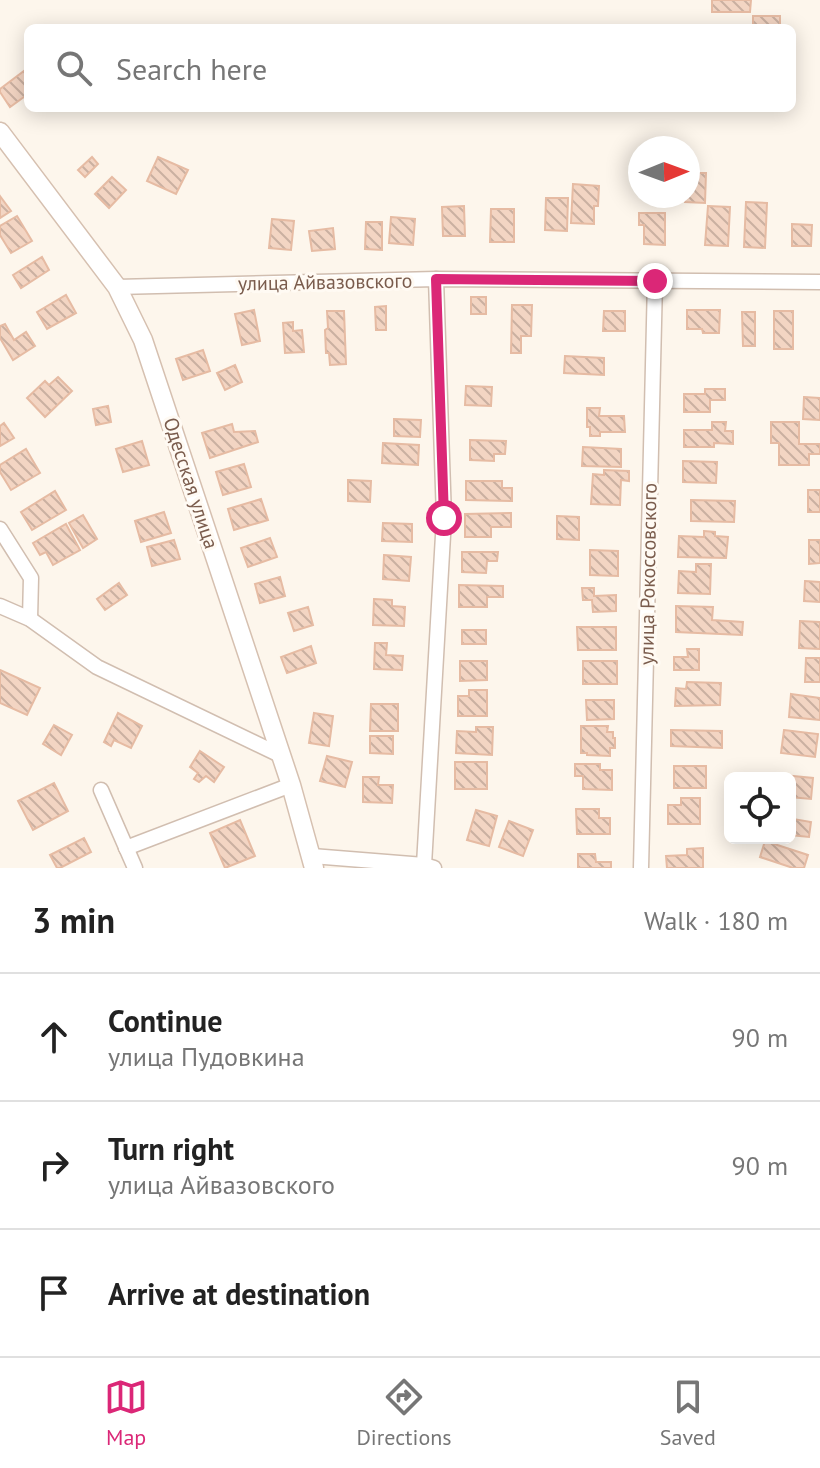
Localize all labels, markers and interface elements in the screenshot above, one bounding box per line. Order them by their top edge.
search box [24,24,796,112]
icon: search [52,46,96,90]
text: Search here [116,49,267,88]
north arrow [628,136,700,208]
route end [637,263,673,299]
street label: улица Айвазовского [238,267,412,297]
street label: Одесская улица [158,414,224,552]
street label: улица Рокоссовского [633,483,663,665]
route start [426,500,462,536]
map controls [724,772,796,844]
button: locate [724,772,796,844]
text: 3 min [32,898,115,942]
text: Walk · 180 m [644,904,788,937]
text: Continue [108,1001,222,1040]
icon: ahead [32,1015,76,1059]
text: 90 m [732,1021,788,1054]
text: улица Пудовкина [108,1040,305,1073]
text: Turn right [108,1129,234,1168]
icon: right [32,1143,76,1187]
text: 90 m [732,1149,788,1182]
text: улица Айвазовского [108,1168,335,1201]
icon: arrive [32,1271,76,1315]
text: Arrive at destination [108,1274,370,1313]
tab: Map [104,1375,148,1451]
tab: Directions [356,1375,452,1451]
tab: Saved [660,1375,716,1451]

